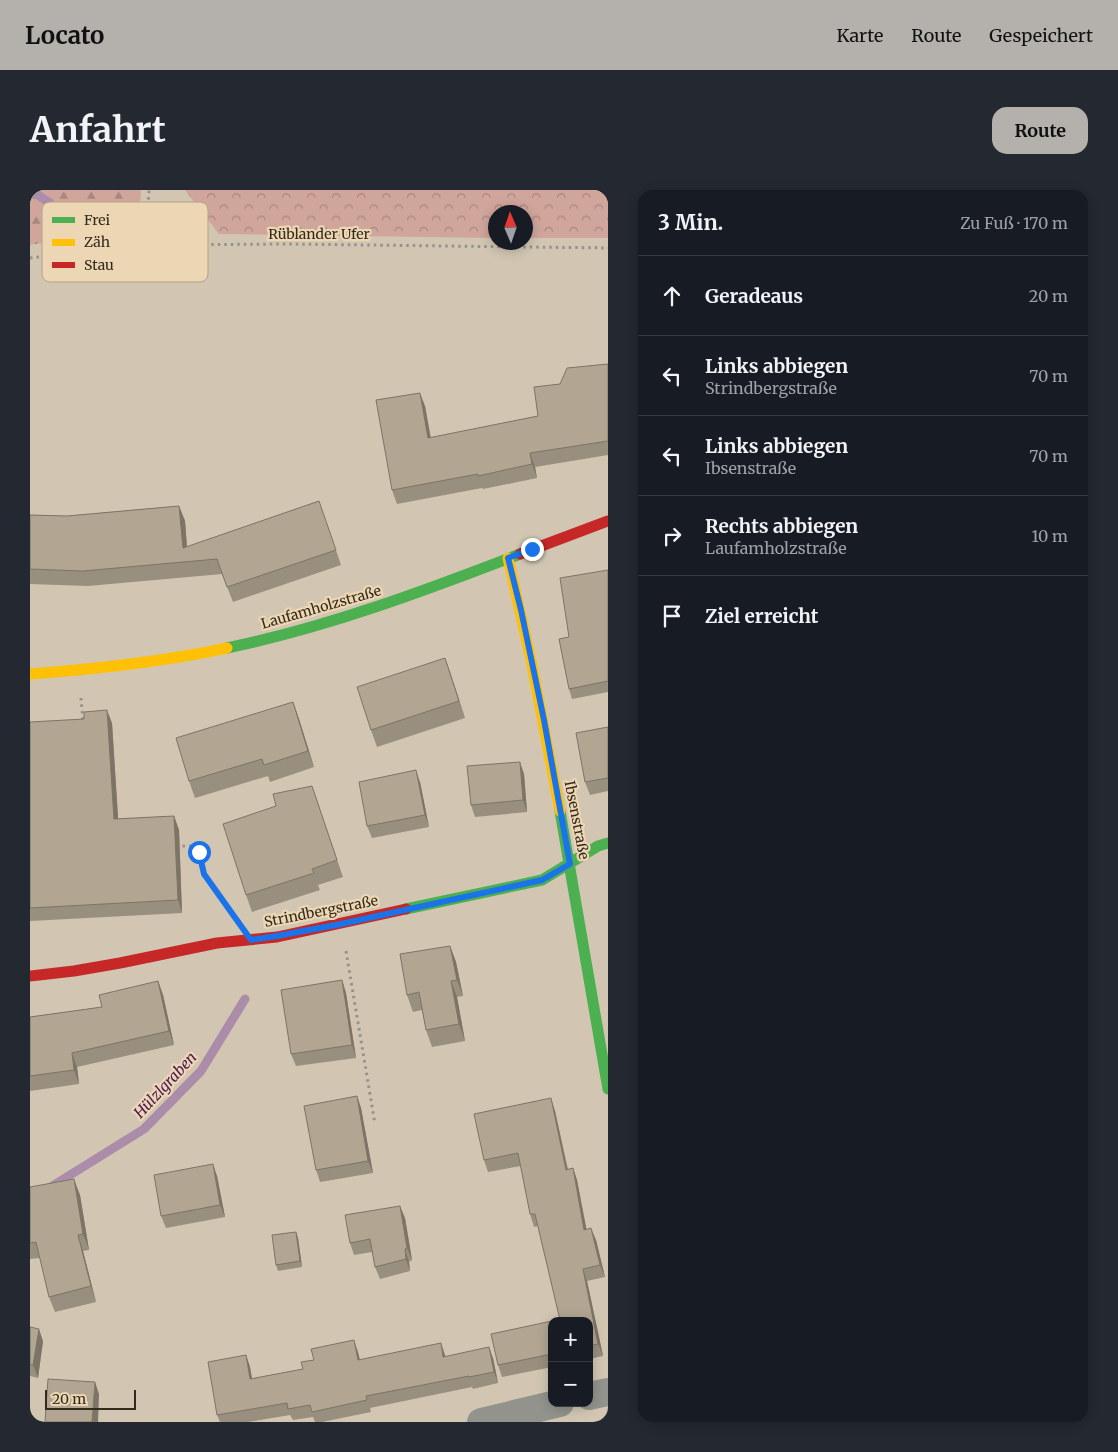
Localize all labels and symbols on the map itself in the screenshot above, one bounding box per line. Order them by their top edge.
legend [42,202,208,282]
north arrow [488,205,533,250]
text: Frei [84,211,110,229]
street label: Rüblander Ufer [268,225,370,243]
text: Zäh [84,233,110,251]
text: Stau [84,256,114,274]
route end [521,538,544,561]
street label: Laufamholzstraße [259,581,383,633]
street label: Ibsenstraße [561,779,593,861]
route start [188,841,211,864]
street label: Strindbergstraße [263,891,379,931]
water label: Hülzlgraben [129,1048,200,1123]
scale bar [45,1387,136,1410]

